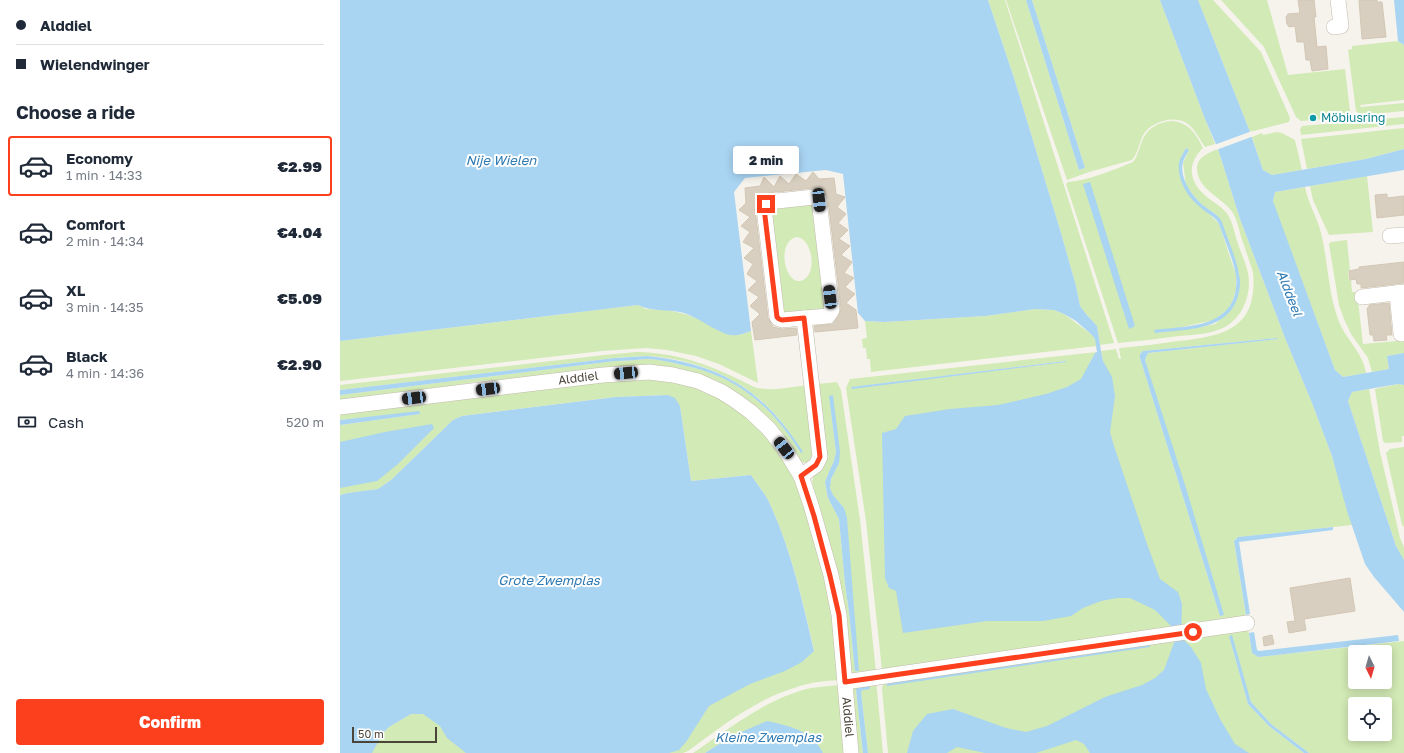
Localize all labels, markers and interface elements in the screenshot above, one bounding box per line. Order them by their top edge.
text: Alddiel [40,16,92,34]
text: Wielendwinger [40,55,150,73]
text: Choose a ride [16,101,135,123]
place label: Möbiusring [1321,110,1385,125]
marker: Möbiusring [1308,113,1318,123]
callout: 2 min [733,146,799,174]
icon: car [18,148,54,184]
text: Economy [66,149,133,167]
water label: Nije Wielen [466,152,537,168]
text: 2 min [749,152,783,168]
text: €2.99 [277,157,322,175]
text: 1 min · 14:33 [66,167,142,183]
car [812,187,826,213]
route end [757,195,775,213]
icon: car [18,214,54,250]
text: Comfort [66,215,125,233]
text: €4.04 [277,223,322,241]
text: 2 min · 14:34 [66,233,144,249]
water label: Alddeel [1274,268,1306,319]
icon: car [18,280,54,316]
text: XL [66,281,85,299]
car [823,284,837,310]
text: €5.09 [277,289,322,307]
text: 3 min · 14:35 [66,299,144,315]
icon: car [18,346,54,382]
text: Black [66,347,108,365]
text: €2.90 [277,355,322,373]
text: 4 min · 14:36 [66,365,144,381]
car [614,366,638,380]
street label: Alddiel [557,368,599,387]
car [475,382,501,396]
car [401,391,427,405]
icon: cash [16,411,38,433]
text: Cash [48,413,84,431]
text: 520 m [286,414,324,430]
car [772,435,796,461]
water label: Grote Zwemplas [498,572,601,588]
route start [1184,623,1202,641]
north arrow [1348,645,1392,689]
map controls [1348,645,1392,741]
street label: Alddiel [839,696,858,738]
button: locate [1348,697,1392,741]
button: Confirm [16,699,324,745]
scale bar [352,725,437,744]
text: 50 m [358,727,384,740]
water label: Kleine Zwemplas [715,729,822,745]

